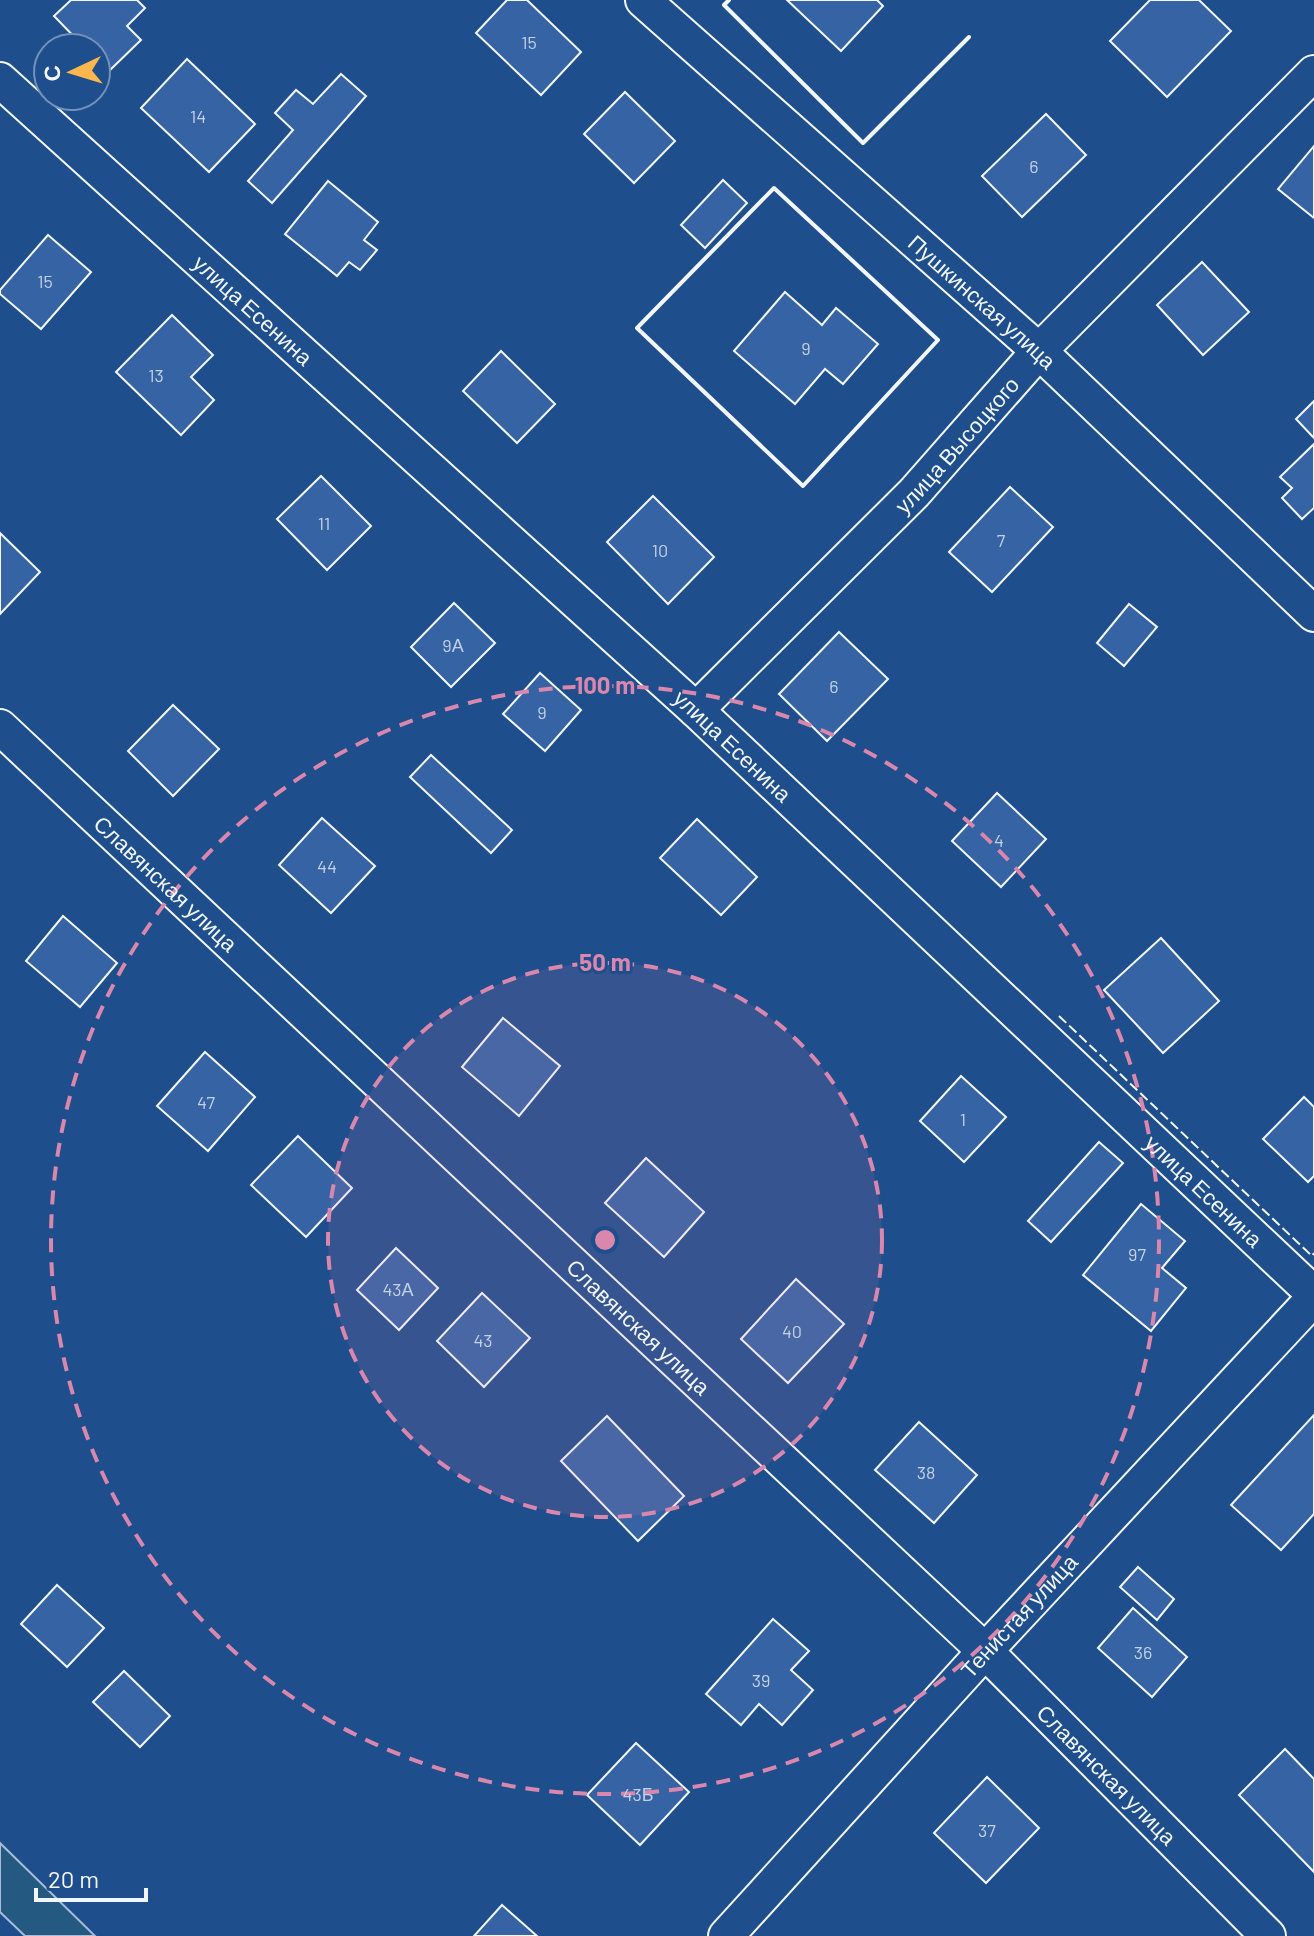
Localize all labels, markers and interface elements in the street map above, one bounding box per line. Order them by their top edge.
house number: 15 [521,31,537,53]
north arrow [32,32,112,112]
text: С [38,65,65,82]
house number: 14 [190,105,206,127]
house number: 6 [1029,155,1039,177]
street label: Пушкинская улица [903,229,1062,374]
street label: улица Есенина [188,249,319,370]
house number: 15 [37,270,53,292]
house number: 9 [801,337,811,359]
house number: 13 [148,364,164,386]
street label: улица Высоцкого [889,371,1024,519]
house number: 11 [318,512,330,534]
house number: 7 [997,529,1006,551]
house number: 10 [652,539,668,561]
house number: 9А [442,634,464,656]
text: 100 m [575,670,635,699]
house number: 6 [829,675,839,697]
street label: улица Есенина [668,684,798,807]
house number: 9 [537,701,547,723]
street label: Славянская улица [89,810,244,957]
house number: 4 [994,829,1004,851]
house number: 44 [317,855,337,877]
text: 50 m [579,947,631,976]
house number: 47 [197,1091,215,1113]
house number: 1 [960,1108,966,1130]
street label: улица Есенина [1140,1129,1269,1252]
centre of rings [591,1226,619,1254]
house number: 97 [1128,1243,1146,1265]
street label: Славянская улица [562,1253,716,1400]
house number: 43А [382,1278,414,1300]
house number: 40 [782,1320,802,1342]
house number: 43 [473,1329,493,1351]
house number: 38 [917,1461,935,1483]
street label: Тенистая улица [955,1548,1083,1682]
house number: 36 [1134,1641,1152,1663]
house number: 39 [752,1669,770,1691]
street label: Славянская улица [1032,1699,1183,1850]
house number: 43Б [622,1783,654,1805]
house number: 37 [978,1819,996,1841]
scale bar [36,1852,146,1902]
text: 20 m [48,1864,99,1893]

